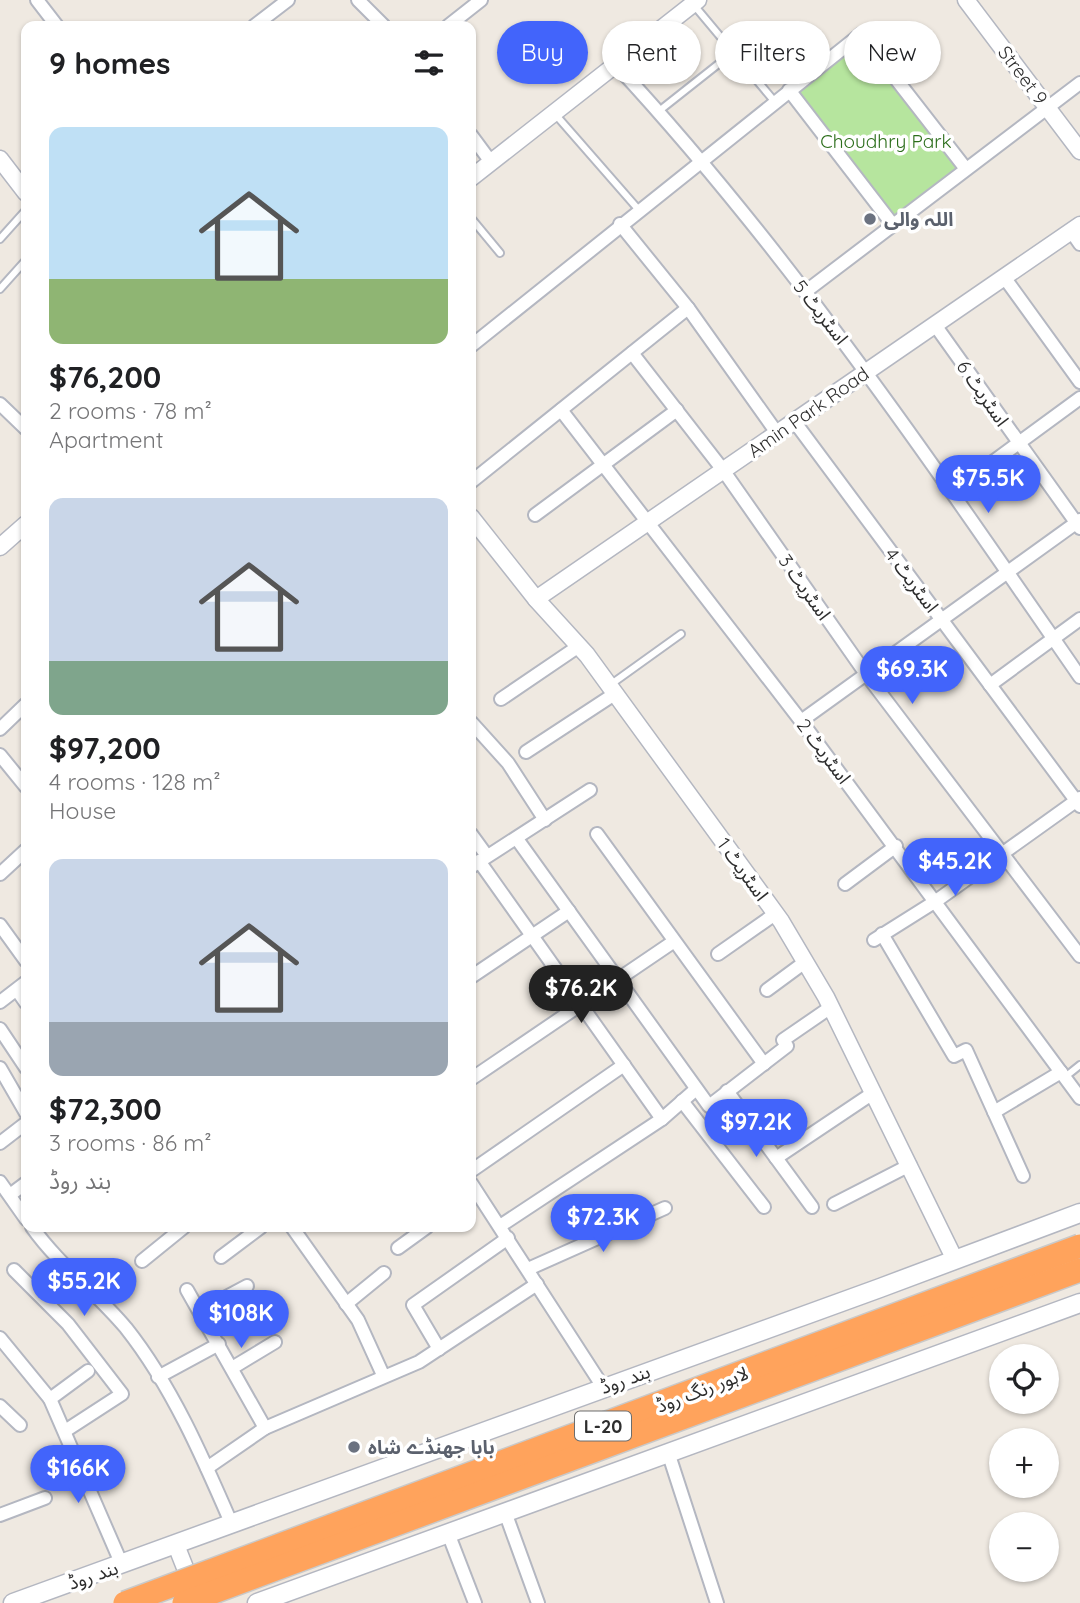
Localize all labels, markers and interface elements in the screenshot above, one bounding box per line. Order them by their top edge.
chip: Buy [497,21,588,84]
chip: Rent [602,21,701,84]
chip: Filters [715,21,830,84]
chip: New [844,21,941,84]
street label: Street 9 [993,41,1053,109]
text: 9 homes [49,44,171,82]
icon: filters [410,44,448,82]
park label: Choudhry Park [820,129,952,153]
icon: home [186,173,312,299]
place label: اللہ والی [884,207,953,231]
marker: اللہ والی [862,211,878,227]
street label: اسٹریٹ 5 [788,275,854,349]
street label: اسٹریٹ 6 [952,355,1014,431]
text: $76,200 [49,358,161,396]
street label: Amin Park Road [743,361,873,463]
text: 2 rooms · 78 m² [49,396,212,425]
text: Apartment [49,425,163,454]
pin: $75.5K [931,456,1045,515]
text: $75.5K [952,463,1024,492]
street label: اسٹریٹ 4 [880,543,944,617]
icon: home [186,544,312,670]
street label: اسٹریٹ 3 [774,549,836,625]
pin: $69.3K [855,646,969,706]
text: $69.3K [876,654,948,683]
street label: اسٹریٹ 2 [792,714,856,788]
text: $97,200 [49,729,161,767]
text: 4 rooms · 128 m² [49,767,221,796]
text: House [49,796,116,825]
street label: اسٹریٹ 1 [712,833,774,905]
pin: $45.2K [898,838,1012,898]
text: $45.2K [918,846,992,875]
icon: home [186,905,312,1031]
pin: $76.2K [524,965,638,1025]
text: $76.2K [545,973,617,1002]
text: $72,300 [49,1090,162,1128]
pin: $97.2K [699,1100,813,1159]
text: $97.2K [720,1107,792,1136]
text: 3 rooms · 86 m² [49,1128,212,1157]
text: بند روڈ [49,1166,111,1195]
pin: $72.3K [546,1194,660,1254]
text: $72.3K [567,1202,639,1231]
pin: $55.2K [27,1258,141,1318]
text: $55.2K [47,1266,121,1295]
pin: $108K [192,1290,290,1350]
text: $108K [209,1298,273,1327]
map controls [989,1344,1059,1582]
button: locate [989,1344,1059,1414]
street label: بند روڈ [597,1359,653,1399]
street label: لاہور رنگ روڈ [652,1360,752,1418]
road number: L-20 [575,1412,631,1441]
button: + [989,1428,1059,1498]
place label: بابا جھنڈے شاہ [368,1435,495,1459]
marker: بابا جھنڈے شاہ [346,1439,362,1455]
pin: $166K [29,1446,127,1505]
text: $166K [46,1453,110,1482]
button: − [989,1512,1059,1582]
street label: بند روڈ [65,1555,121,1595]

